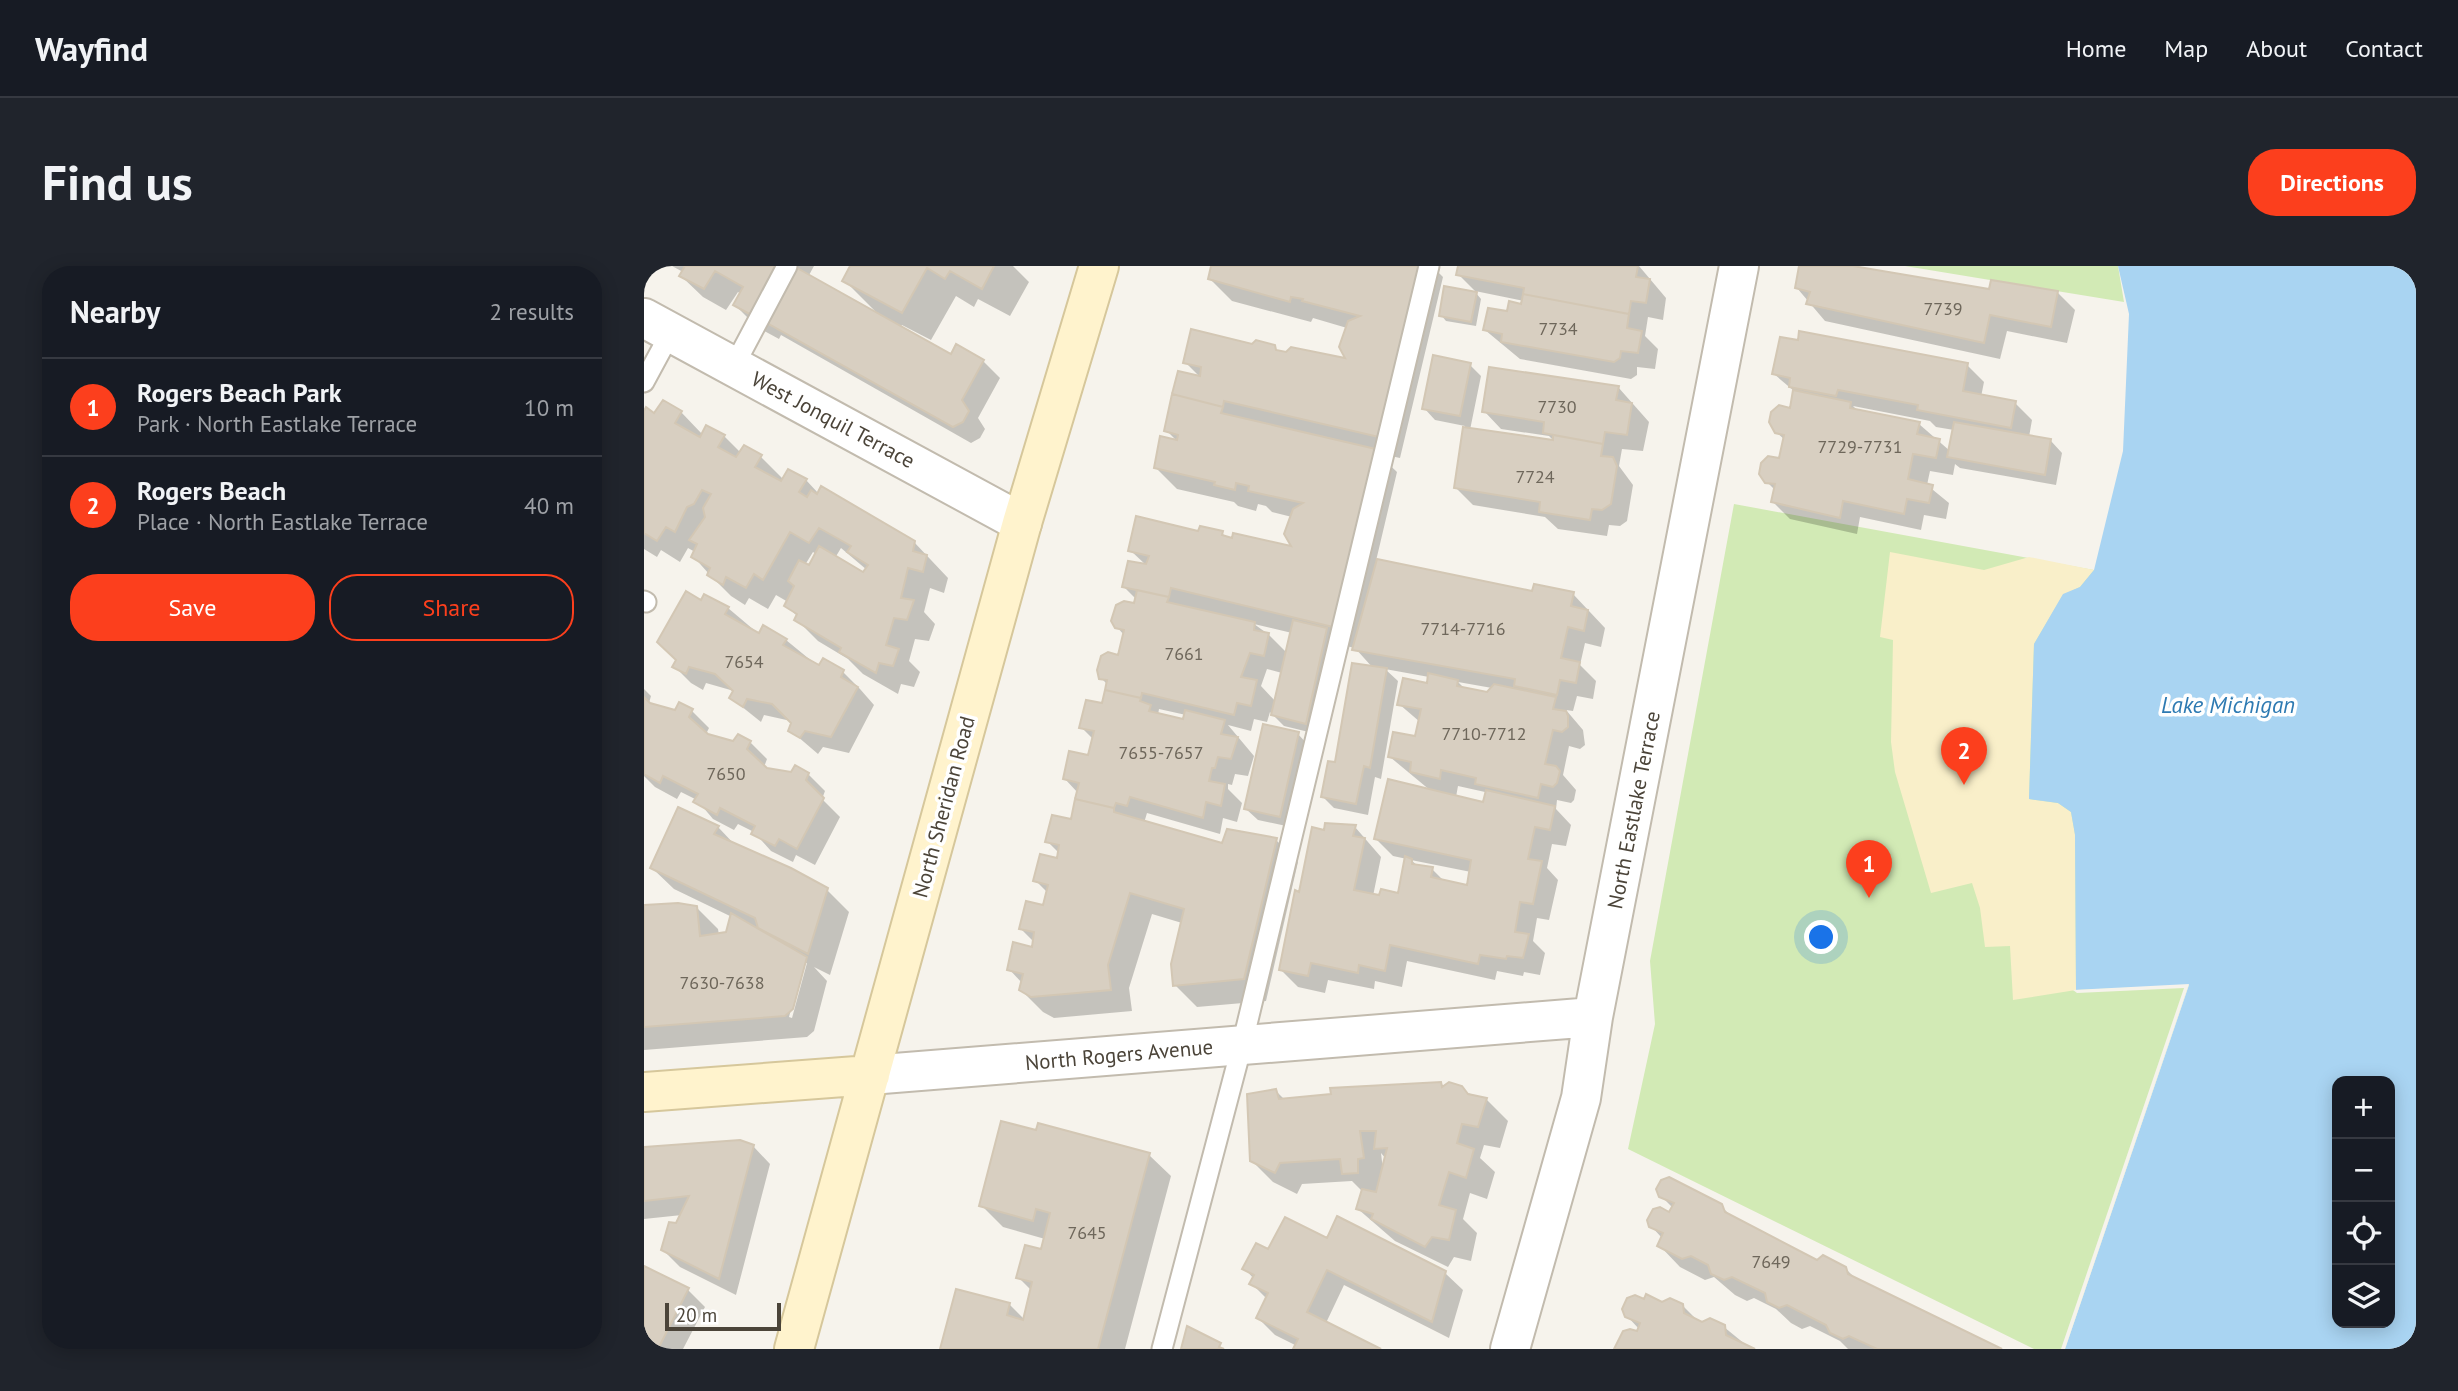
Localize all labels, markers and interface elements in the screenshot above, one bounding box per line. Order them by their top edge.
text: Wayfind [35,27,148,70]
text: Home [2066,33,2126,64]
text: Map [2164,33,2208,64]
text: About [2246,33,2307,64]
text: Contact [2345,33,2423,64]
button: Directions [2248,149,2416,216]
text: Find us [42,150,193,214]
text: Nearby [70,292,160,331]
text: 2 results [490,297,574,326]
house number: 7739 [1923,297,1963,320]
house number: 7734 [1538,317,1578,340]
street label: West Jonquil Terrace [747,365,919,474]
text: Rogers Beach Park [137,376,342,409]
text: 1 [86,393,100,422]
text: 10 m [524,393,574,422]
house number: 7730 [1537,395,1577,418]
text: Park · North Eastlake Terrace [137,409,417,438]
house number: 7729-7731 [1818,435,1902,458]
house number: 7724 [1515,465,1555,488]
text: Rogers Beach [137,474,286,507]
text: 2 [86,491,100,520]
text: 40 m [524,491,574,520]
text: Place · North Eastlake Terrace [137,507,428,536]
button: Save [70,574,315,641]
button: Share [329,574,574,641]
house number: 7714-7716 [1421,617,1505,640]
house number: 7661 [1164,642,1204,665]
house number: 7654 [724,650,764,673]
water label: Lake Michigan [2161,690,2295,719]
street label: North Eastlake Terrace [1601,709,1666,911]
street label: North Sheridan Road [906,713,981,901]
house number: 7710-7712 [1442,722,1526,745]
pin: 2 [1941,727,1987,785]
house number: 7655-7657 [1119,741,1203,764]
house number: 7650 [706,762,746,785]
pin: 1 [1846,840,1892,898]
your location [1804,920,1838,954]
house number: 7630-7638 [680,971,764,994]
street label: North Rogers Avenue [1024,1033,1214,1076]
map controls [2332,1076,2395,1328]
button: + [2332,1076,2395,1139]
button: − [2332,1139,2395,1202]
button: locate [2332,1202,2395,1265]
house number: 7645 [1067,1221,1107,1244]
house number: 7649 [1751,1250,1791,1273]
button: layers [2332,1265,2395,1328]
scale bar [665,1300,780,1332]
text: 20 m [676,1303,717,1327]

